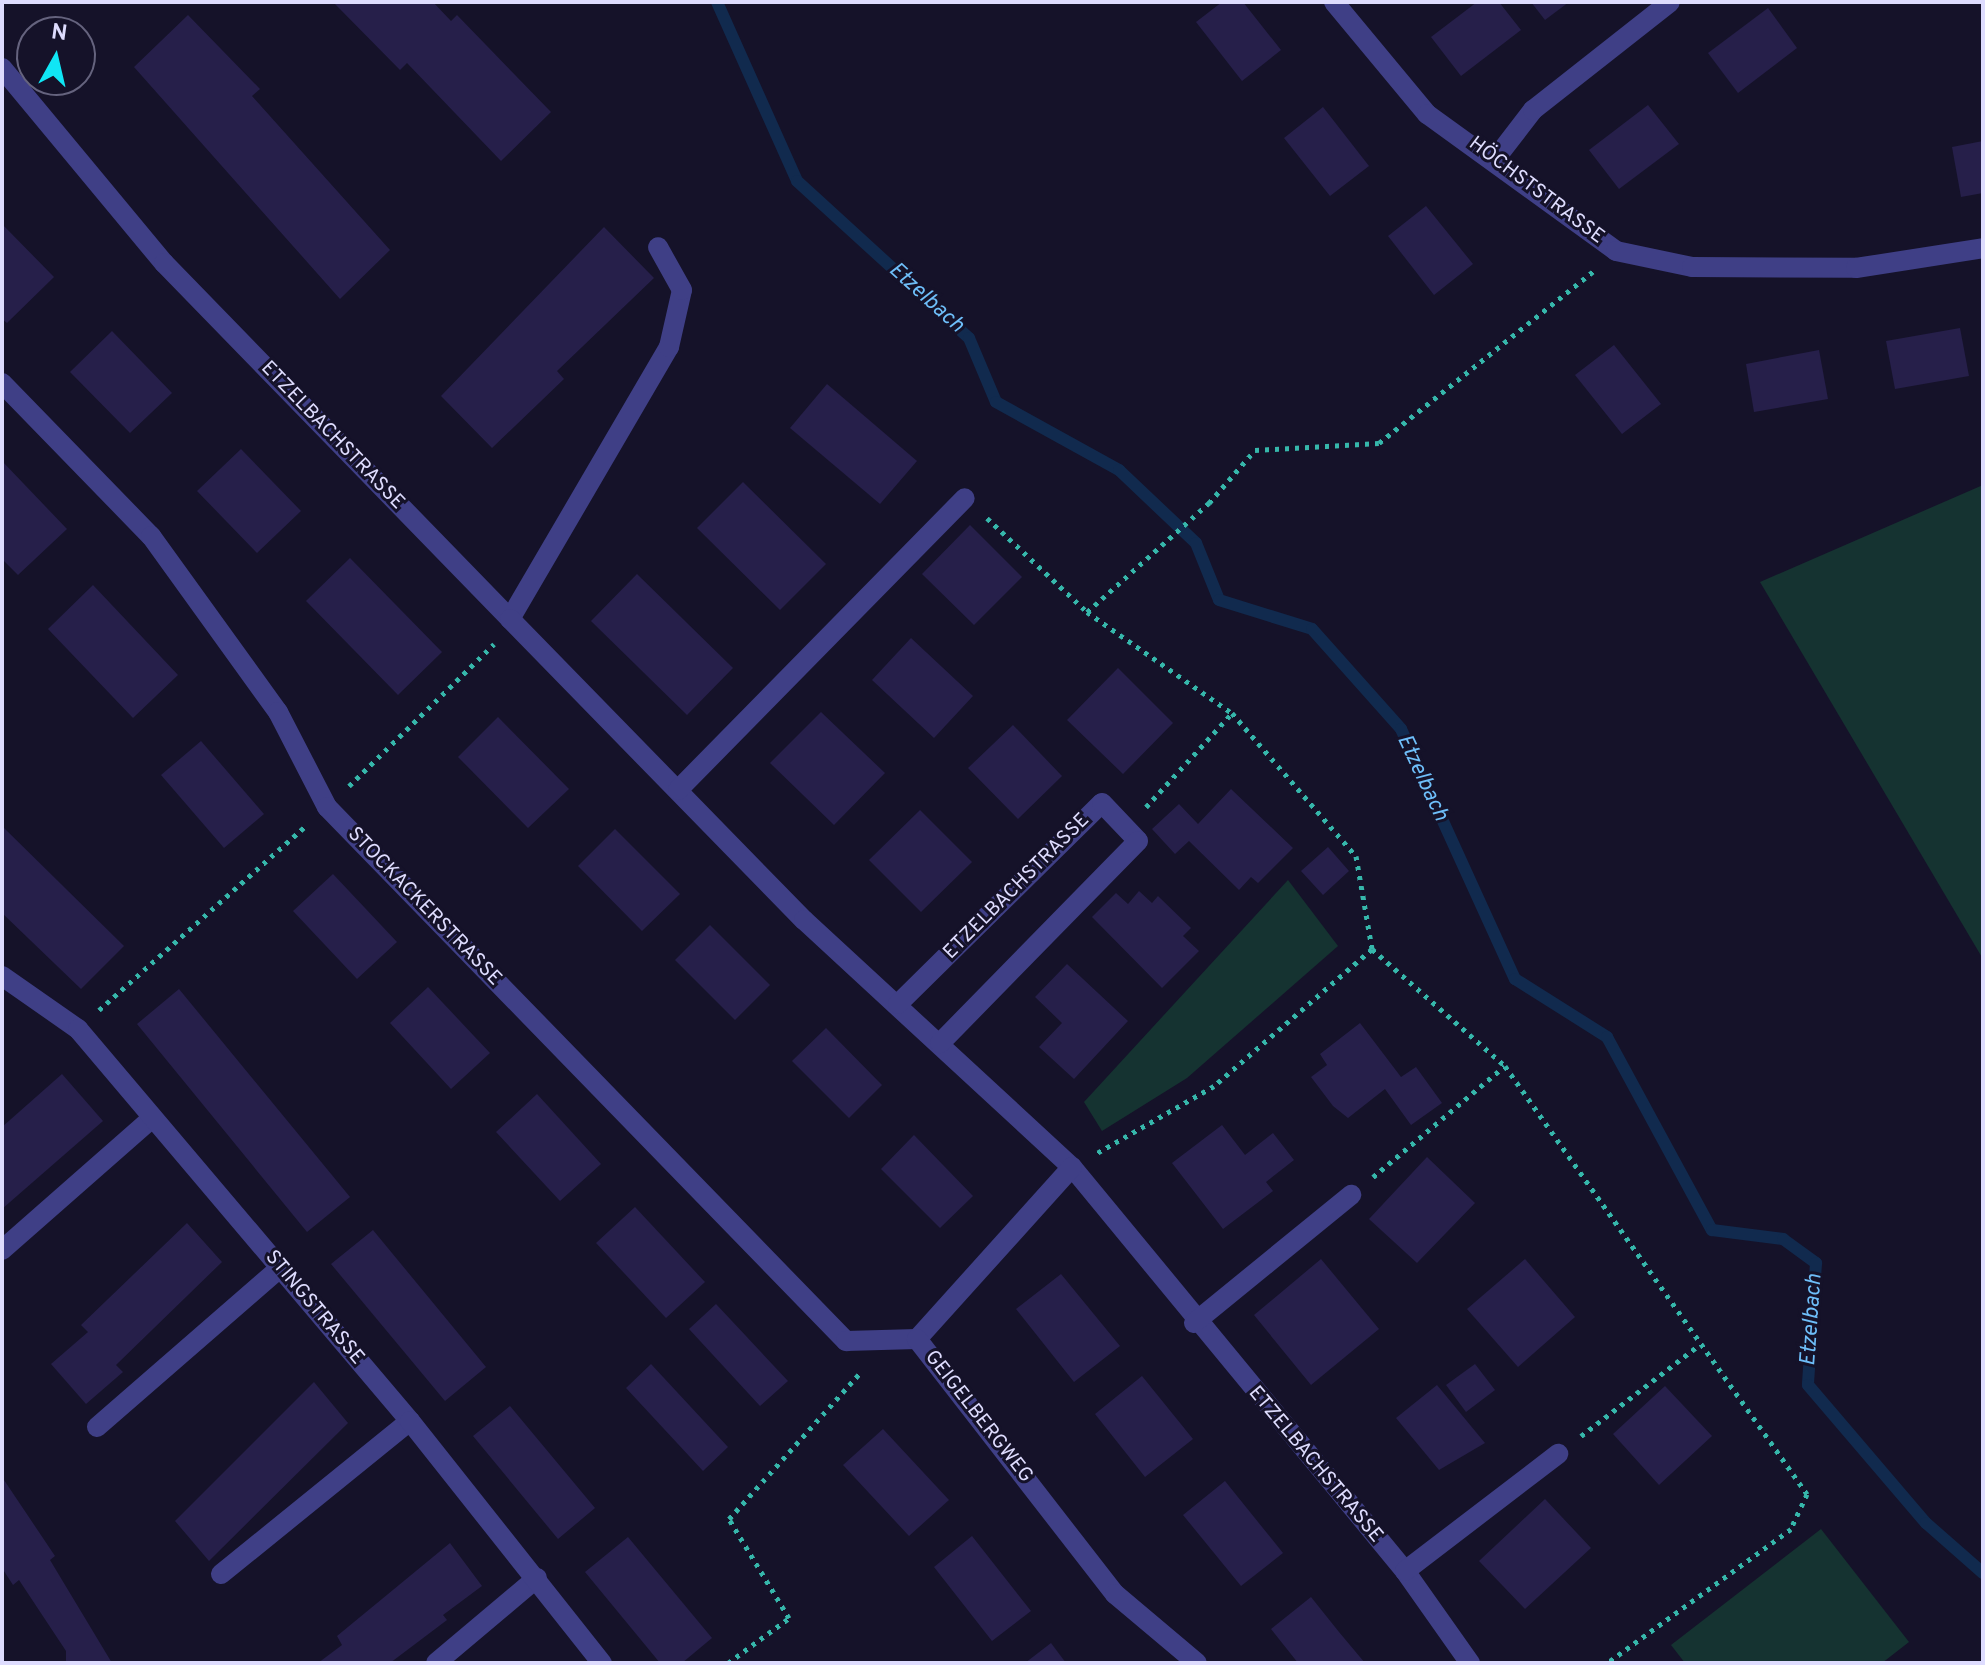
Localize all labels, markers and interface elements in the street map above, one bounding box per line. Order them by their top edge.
north arrow [16,16,96,96]
text: N [49,19,69,48]
street label: HÖCHSTSTRASSE [1463,132,1609,250]
water label: Etzelbach [883,257,969,339]
street label: ETZELBACHSTRASSE [255,357,409,515]
water label: Etzelbach [1390,730,1454,826]
street label: ETZELBACHSTRASSE [939,809,1095,965]
street label: STOCKACKERSTRASSE [342,823,506,991]
street label: STINGSTRASSE [259,1246,369,1370]
water label: Etzelbach [1796,1273,1828,1367]
street label: GEIGELBERGWEG [919,1346,1037,1488]
street label: ETZELBACHSTRASSE [1243,1382,1387,1548]

